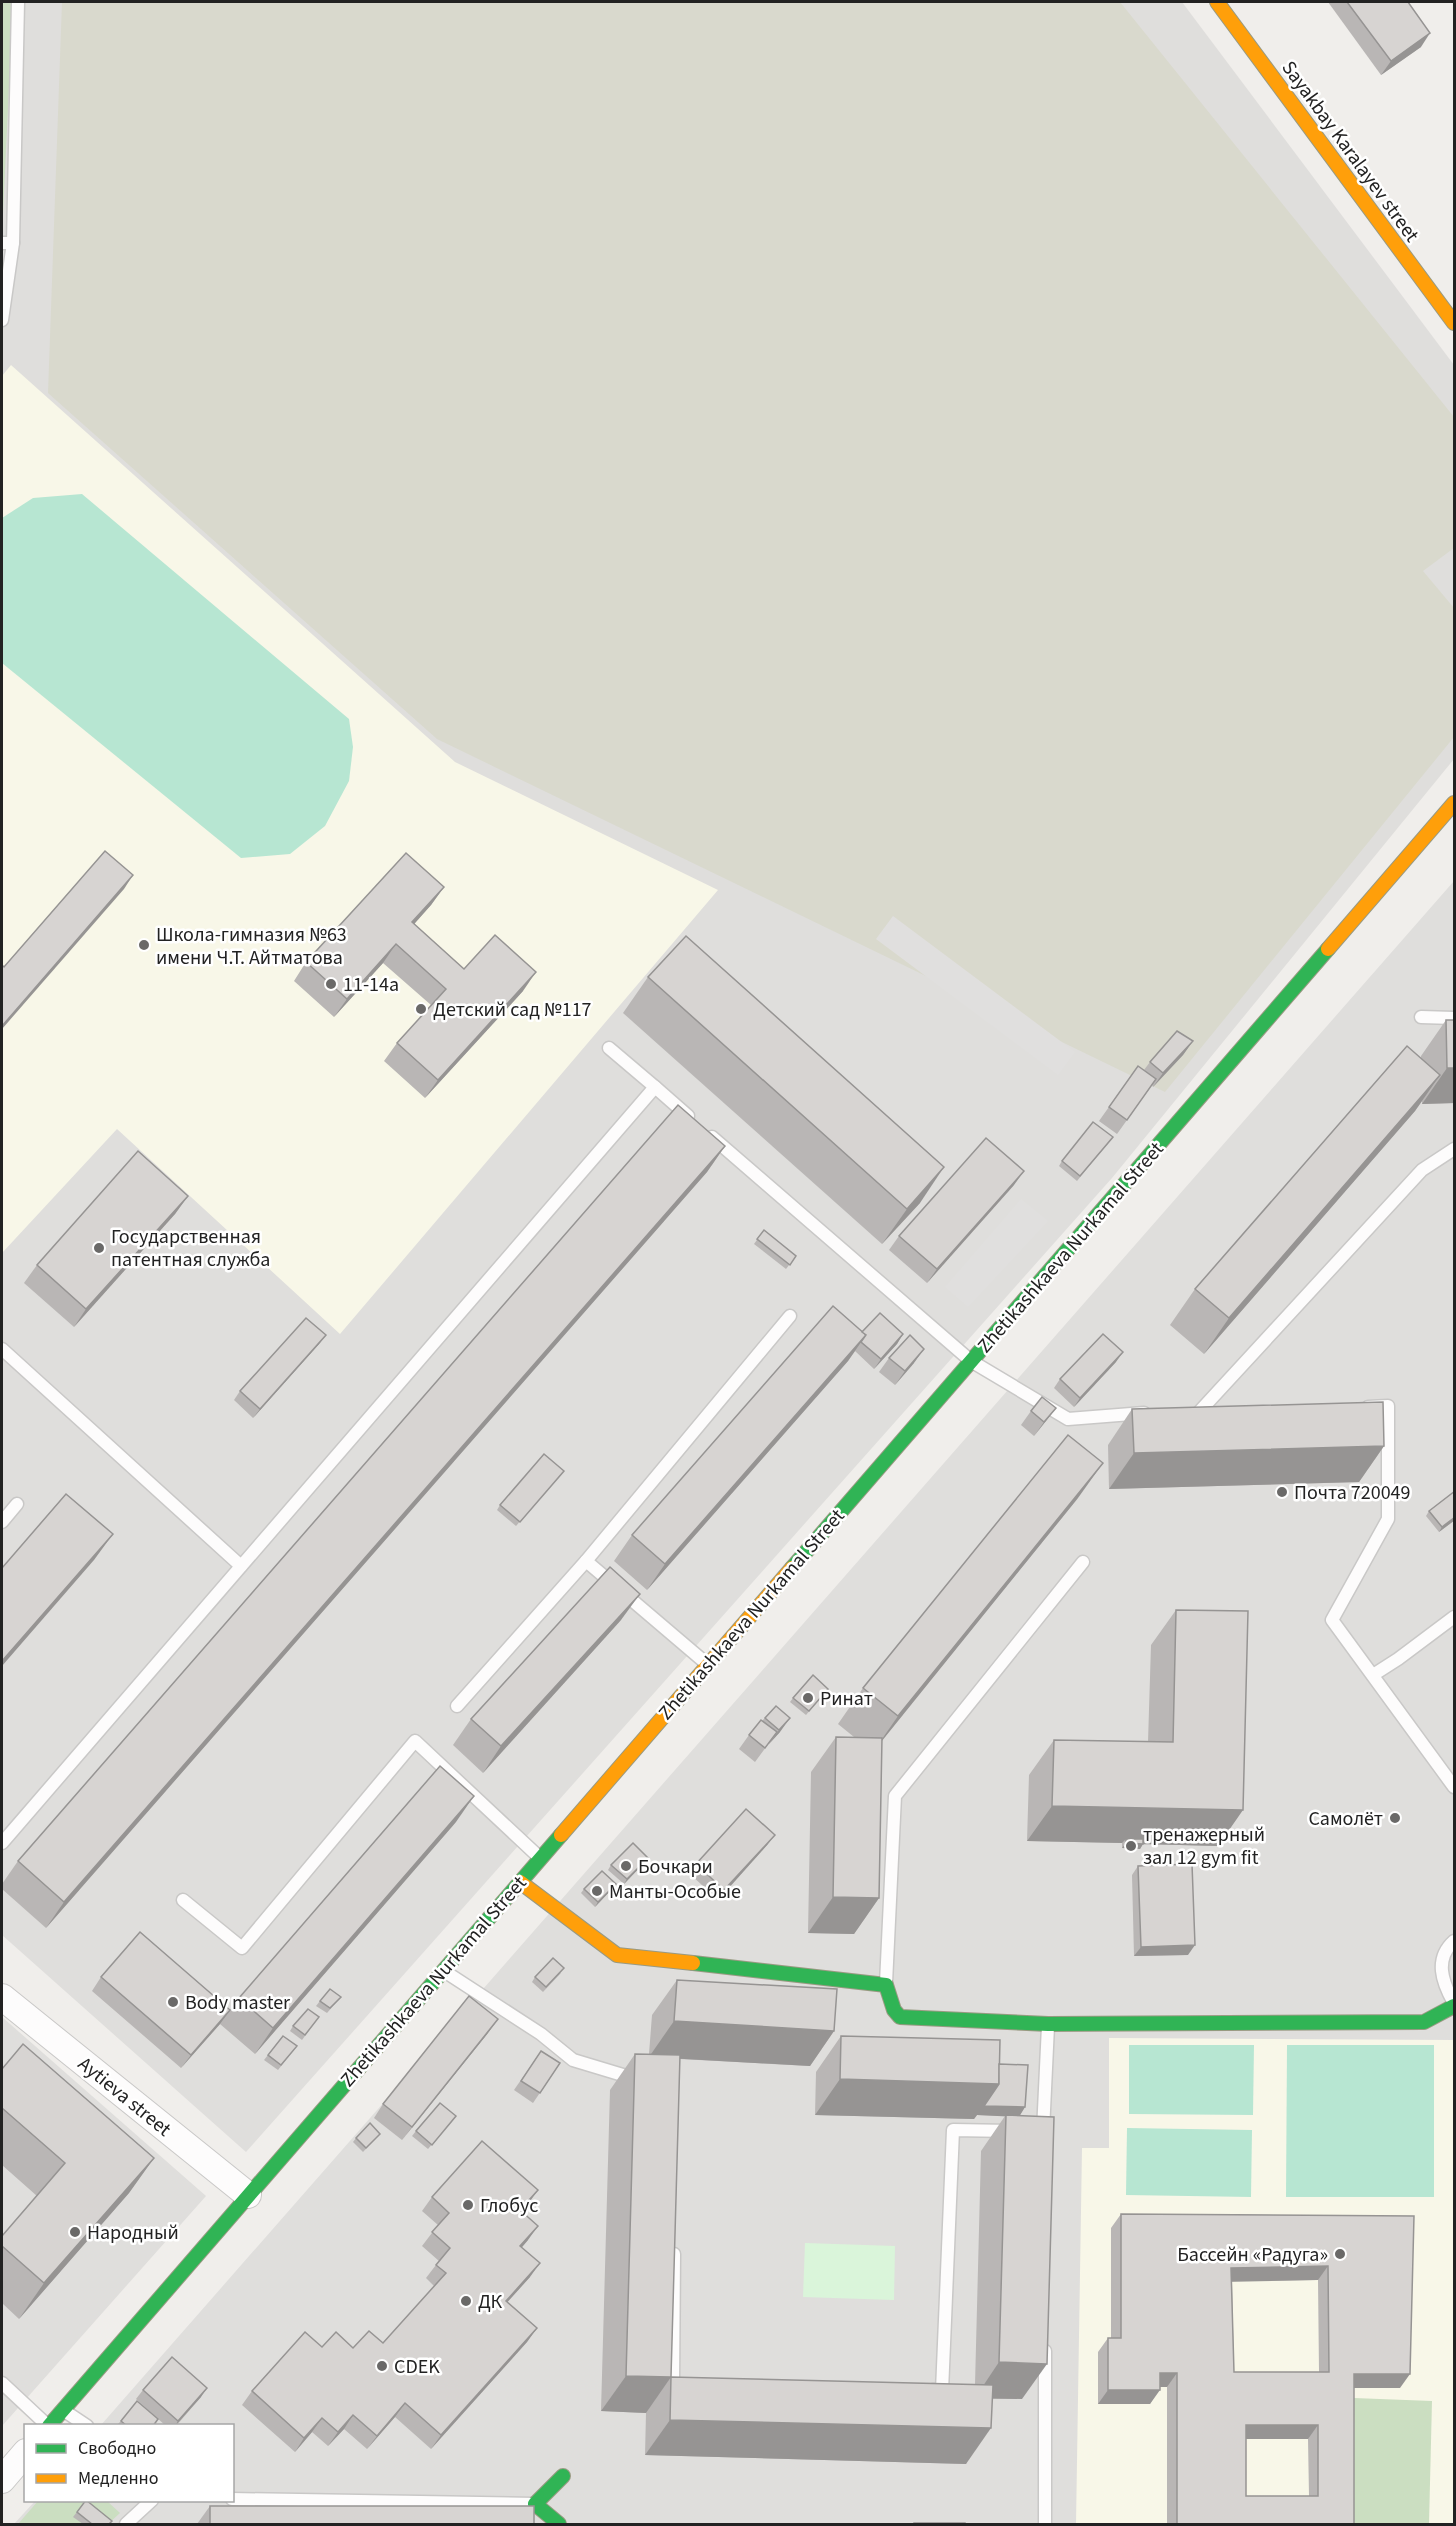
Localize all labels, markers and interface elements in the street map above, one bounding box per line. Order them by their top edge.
street label: Sayakbay Karalayev street [1275,55,1426,248]
place label: Школа-гимназия №63 имени Ч.Т. Айтматова [156,921,347,972]
marker: Школа-гимназия №63 имени Ч.Т. Айтматова [137,938,151,952]
place label: 11-14а [343,971,399,999]
marker: 11-14а [324,977,338,991]
place label: Детский сад №117 [433,996,592,1024]
marker: Детский сад №117 [414,1002,428,1016]
street label: Zhetikashkaeva Nurkamal Street [971,1136,1170,1359]
place label: Государственная патентная служба [111,1223,270,1274]
marker: Государственная патентная служба [92,1241,106,1255]
place label: Почта 720049 [1294,1479,1410,1507]
marker: Почта 720049 [1275,1485,1289,1499]
street label: Zhetikashkaeva Nurkamal Street [652,1503,851,1726]
place label: Ринат [820,1685,873,1713]
marker: Ринат [801,1691,815,1705]
place label: Самолёт [1308,1805,1383,1833]
marker: Самолёт [1388,1811,1402,1825]
place label: тренажерный зал 12 gym fit [1143,1821,1265,1872]
marker: тренажерный зал 12 gym fit [1124,1839,1138,1853]
place label: Бочкари [638,1853,713,1881]
marker: Бочкари [619,1859,633,1873]
street label: Zhetikashkaeva Nurkamal Street [334,1870,533,2093]
place label: Манты-Особые [609,1878,741,1906]
marker: Манты-Особые [590,1884,604,1898]
place label: Body master [185,1989,290,2017]
marker: Body master [166,1995,180,2009]
street label: Aytieva street [72,2050,177,2143]
place label: Глобус [480,2192,538,2220]
marker: Глобус [461,2198,475,2212]
place label: Народный [87,2219,179,2247]
marker: Народный [68,2225,82,2239]
place label: Бассейн «Радуга» [1177,2241,1328,2269]
marker: Бассейн «Радуга» [1333,2247,1347,2261]
place label: ДК [478,2288,503,2316]
marker: ДК [459,2294,473,2308]
place label: CDEK [394,2353,440,2381]
marker: CDEK [375,2359,389,2373]
legend [24,2424,234,2502]
text: Свободно [78,2436,156,2461]
text: Медленно [78,2466,158,2491]

